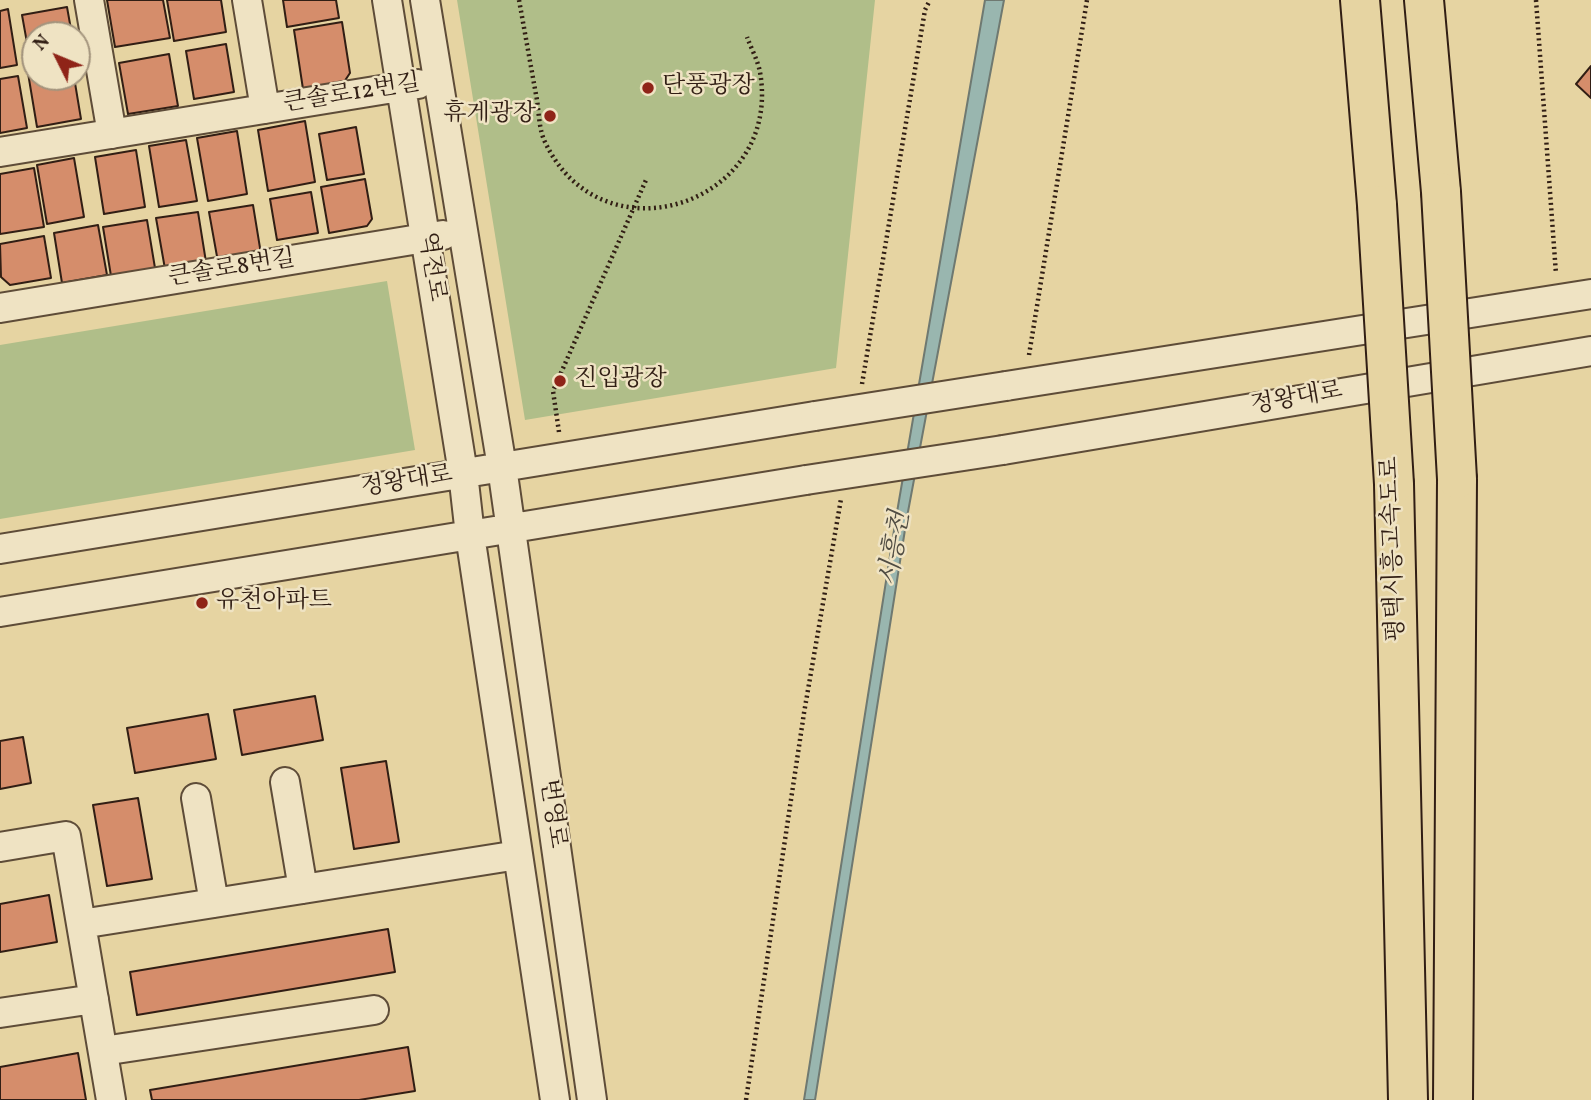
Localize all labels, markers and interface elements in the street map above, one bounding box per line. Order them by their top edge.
north arrow [21,21,91,91]
text: N [28,29,56,57]
street label: 큰솔로12번길 [282,70,422,120]
place label: 단풍광장 [662,74,755,102]
marker: 단풍광장 [640,80,656,96]
place label: 휴게광장 [443,102,536,130]
marker: 휴게광장 [542,108,558,124]
street label: 역전로 [410,230,450,304]
street label: 큰솔로8번길 [166,246,298,294]
place label: 진입광장 [574,367,667,395]
marker: 진입광장 [552,373,568,389]
street label: 정왕대로 [1249,378,1345,422]
street label: 평택시흥고속도로 [1377,456,1413,642]
street label: 정왕대로 [359,462,455,504]
water label: 시흥천 [875,509,919,589]
place label: 유천아파트 [216,589,332,617]
marker: 유천아파트 [194,595,210,611]
street label: 번영로 [532,778,570,850]

